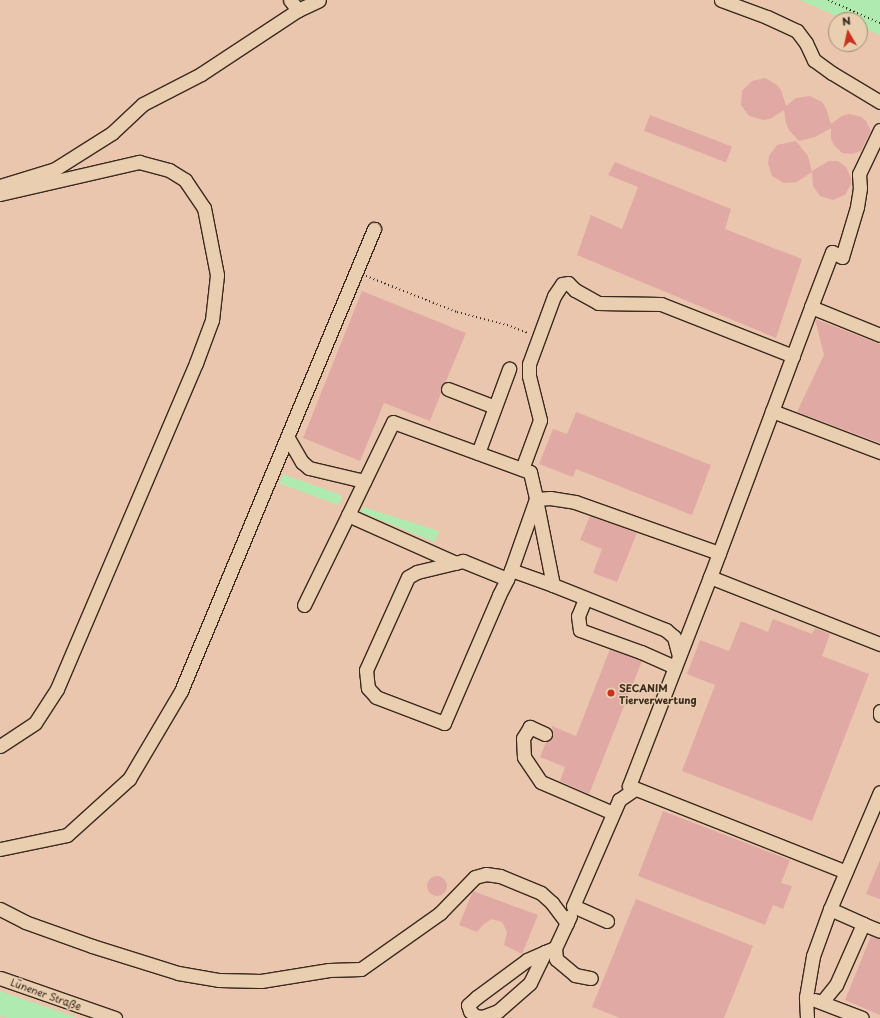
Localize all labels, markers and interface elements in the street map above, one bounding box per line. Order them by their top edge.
north arrow [828,12,868,52]
text: N [841,12,852,30]
place label: SECANIM Tierverwertung [619,681,697,704]
marker: SECANIM Tierverwertung [606,688,616,698]
street label: Lünener Straße [9,976,83,1012]

